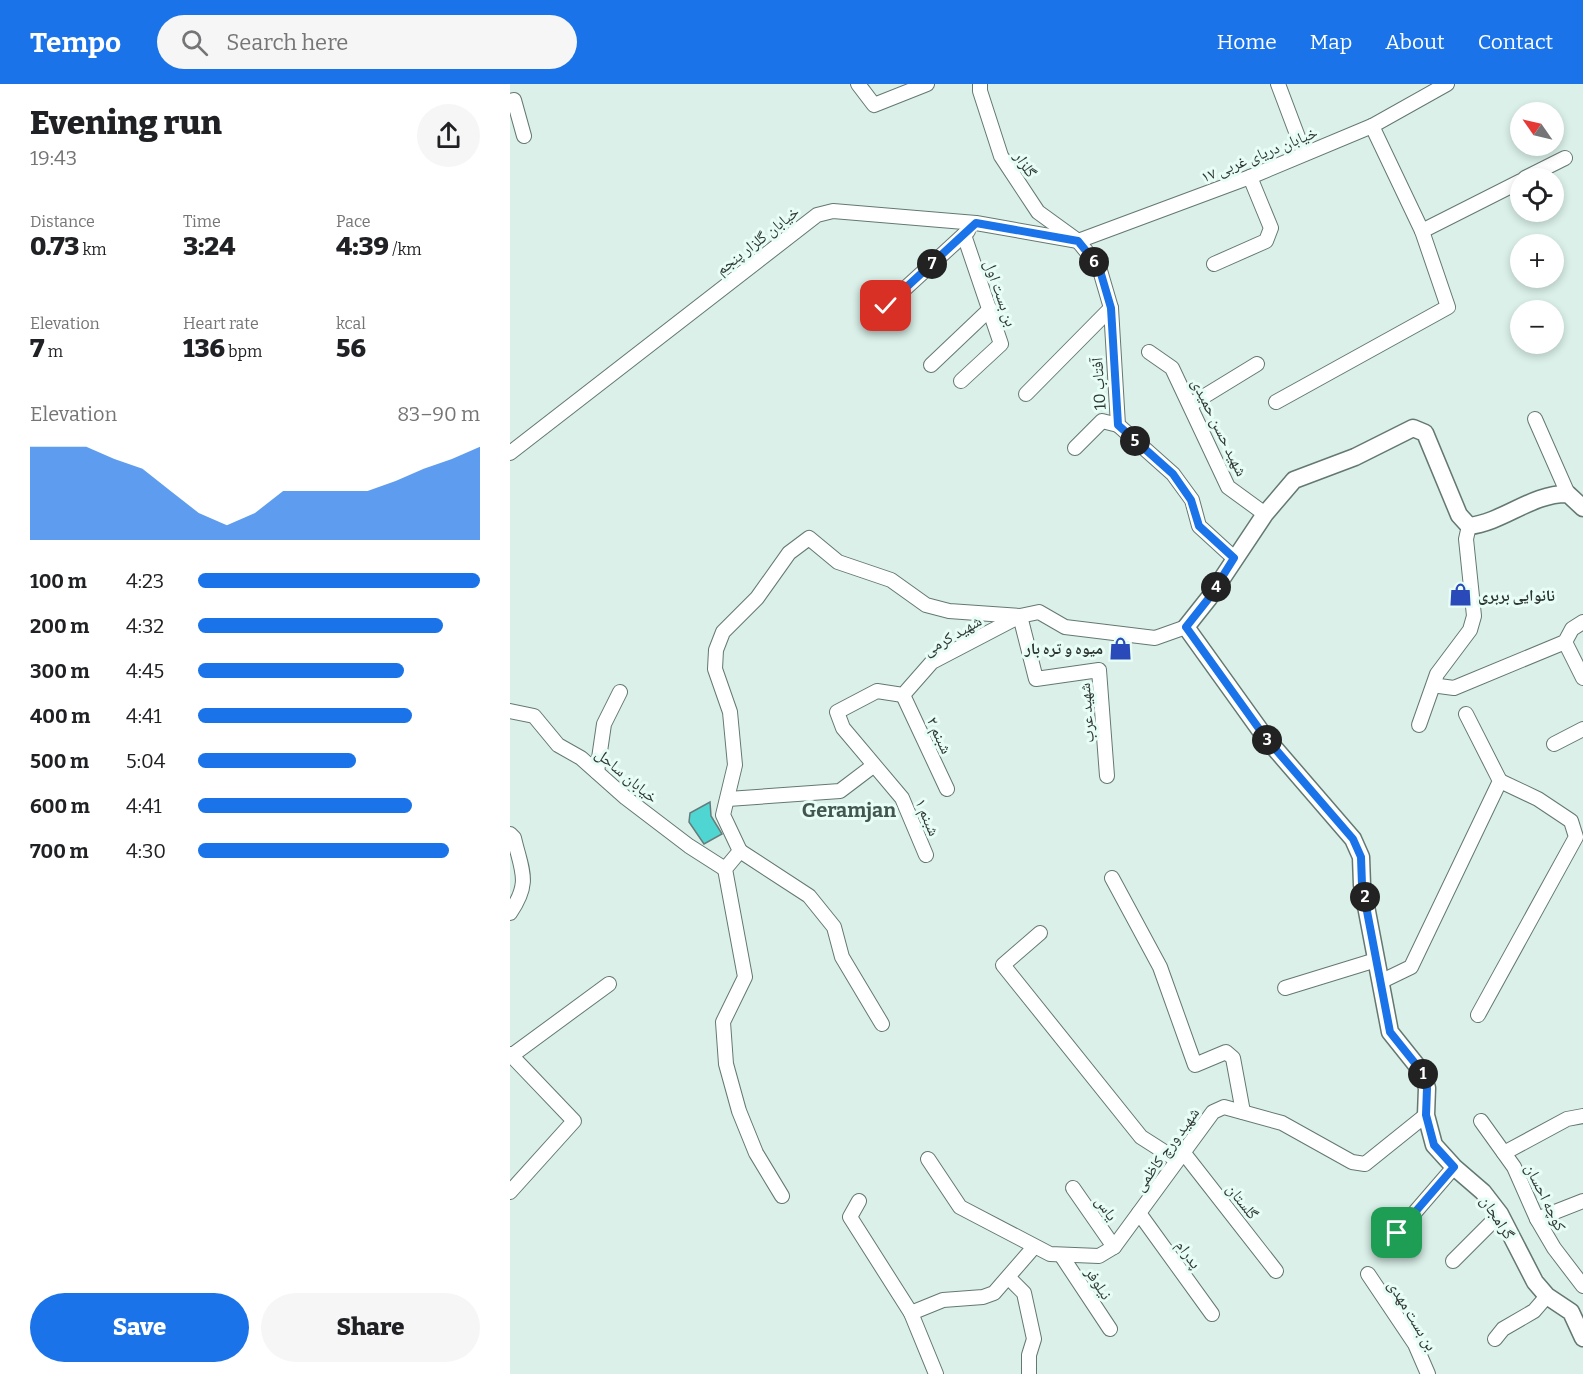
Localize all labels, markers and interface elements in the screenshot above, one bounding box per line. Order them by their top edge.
search box [157,15,577,69]
text: Tempo [30,26,121,59]
icon: search [178,26,211,59]
text: Search here [226,29,348,56]
text: Home [1217,29,1277,55]
text: Map [1310,29,1352,55]
text: About [1385,29,1445,55]
text: Contact [1478,29,1553,55]
north arrow [1510,102,1564,156]
map controls [1510,102,1564,354]
text: Evening run [30,103,222,143]
button: share [417,104,480,167]
street label: خیابان دریای غربی ۱۷ [1198,122,1321,187]
text: 19:43 [30,146,77,170]
street label: گلزار [1010,147,1041,181]
button: locate [1510,168,1564,222]
street label: خیابان گلزار پنجم [712,202,803,280]
text: Distance [30,212,95,231]
text: Time [183,212,221,231]
text: Pace [336,212,371,231]
text: 0.73 [30,231,79,262]
text: 3:24 [183,231,235,262]
text: 4:39 [336,231,389,262]
button: + [1510,234,1564,288]
text: km [79,240,107,259]
text: /km [389,240,421,259]
pin: 6 [1079,247,1109,277]
pin: 7 [917,249,947,279]
text: 6 [1089,252,1099,271]
text: 7 [928,254,936,273]
street label: بن بست اول [979,257,1021,329]
pin [860,280,911,331]
icon: check [869,289,902,322]
button: − [1510,300,1564,354]
text: Elevation [30,314,100,333]
text: Heart rate [183,314,259,333]
text: kcal [336,314,366,333]
text: 7 [30,333,44,364]
text: 136 [183,333,225,364]
text: 56 [336,333,366,364]
text: m [44,342,63,361]
text: bpm [225,342,262,361]
street label: آفتاب 10 [1087,356,1110,411]
street label: شهید حسن حمیدی [1187,375,1251,480]
text: Elevation [30,402,117,426]
text: 83–90 m [397,402,480,426]
pin: 5 [1120,426,1150,456]
text: 5 [1131,431,1139,450]
text: 100 m [30,569,87,593]
text: 4:23 [126,569,164,593]
pin: 4 [1201,572,1231,602]
text: 4 [1211,577,1221,596]
shop icon: نانوایی بربری [1447,582,1473,608]
place label: نانوایی بربری [1478,586,1555,605]
street label: شهید کرمی [920,611,985,661]
text: 200 m [30,614,89,638]
text: 4:32 [126,614,164,638]
shop icon: میوه و تره بار [1108,635,1134,661]
place label: میوه و تره بار [1024,639,1103,658]
text: 300 m [30,659,90,683]
text: 4:45 [126,659,164,683]
street label: شهید عرب [1075,682,1098,744]
text: 400 m [30,704,90,728]
text: 4:41 [126,704,162,728]
street label: شبنم ۲ [922,714,956,757]
pin: 3 [1252,725,1282,755]
text: 3 [1262,730,1272,749]
street label: خیابان ساحل [591,744,662,808]
text: 500 m [30,749,89,773]
text: 5:04 [126,749,165,773]
text: 600 m [30,794,90,818]
text: 4:41 [126,794,162,818]
street label: شبنم ۱ [910,796,944,839]
district label: Geramjan [802,798,896,822]
text: 700 m [30,839,89,863]
text: 4:30 [126,839,166,863]
pin: 2 [1350,882,1380,912]
text: 2 [1360,887,1370,906]
pin: 1 [1408,1059,1438,1089]
text: 1 [1420,1064,1426,1083]
street label: شهید ورچ کاظمی [1130,1104,1204,1196]
street label: کوچه احسان [1520,1160,1570,1235]
street label: گلستان [1222,1180,1263,1224]
street label: یاس [1091,1192,1122,1225]
street label: گرامجان [1476,1192,1519,1244]
pin [1371,1207,1422,1258]
icon: arrive [1380,1216,1413,1249]
street label: پدرام [1171,1236,1206,1273]
street label: نیلوفر [1081,1263,1116,1303]
street label: بن بست مهدی [1383,1276,1441,1355]
button: Save [30,1293,249,1362]
button: Share [261,1293,480,1362]

